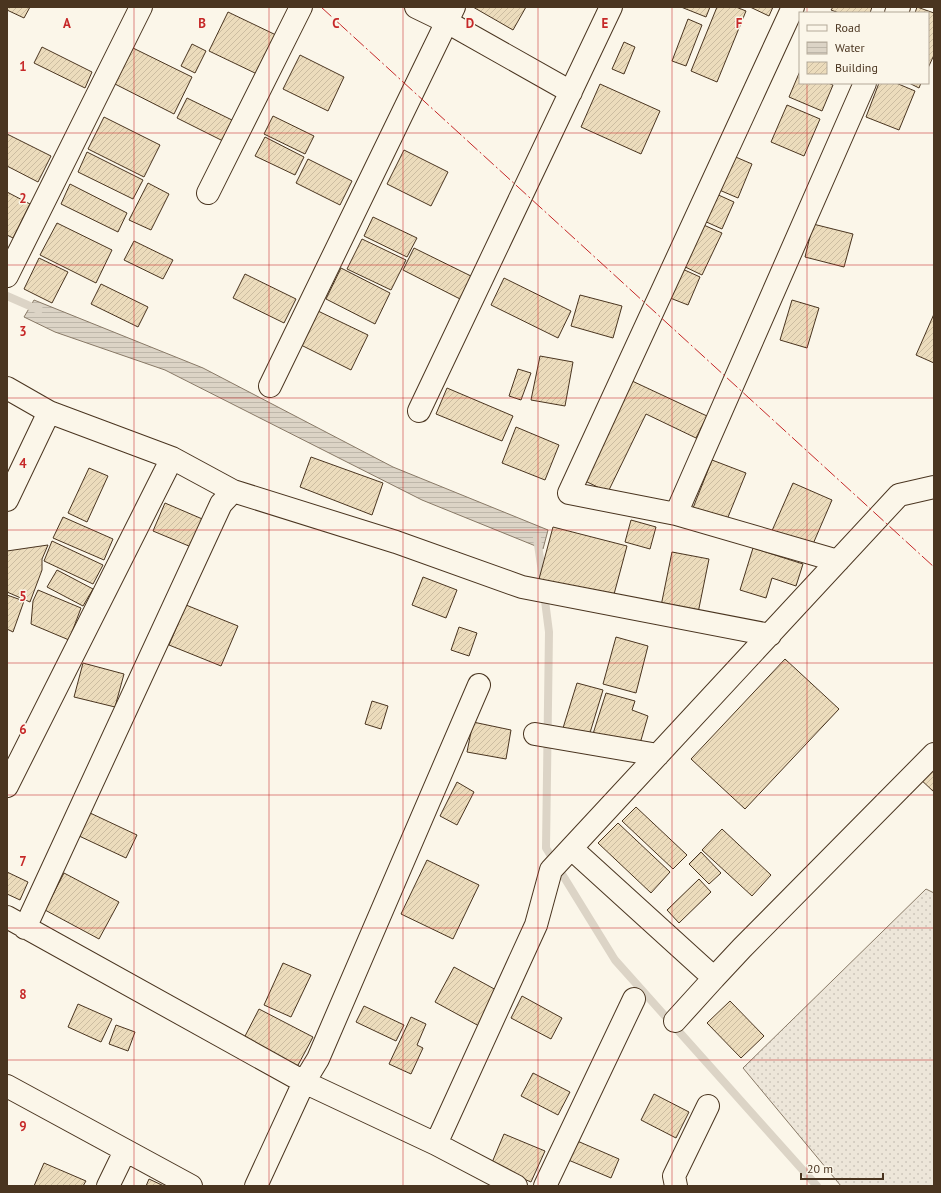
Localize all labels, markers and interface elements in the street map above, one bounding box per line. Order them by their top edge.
legend [799,12,929,84]
text: A [63,15,71,32]
text: B [198,15,206,32]
text: C [332,15,340,32]
text: D [466,15,474,32]
text: E [602,15,609,32]
text: F [736,15,743,32]
text: Road [835,20,860,35]
text: Water [835,40,865,55]
text: 1 [19,58,27,75]
text: Building [835,60,878,75]
text: 2 [19,190,27,207]
text: 3 [19,323,27,340]
text: 4 [19,455,27,472]
text: 5 [19,588,27,605]
text: 6 [19,721,27,738]
text: 7 [19,853,27,870]
text: 8 [19,986,27,1003]
text: 9 [19,1118,27,1135]
scale bar [801,1155,883,1181]
text: 20 m [807,1161,833,1176]

